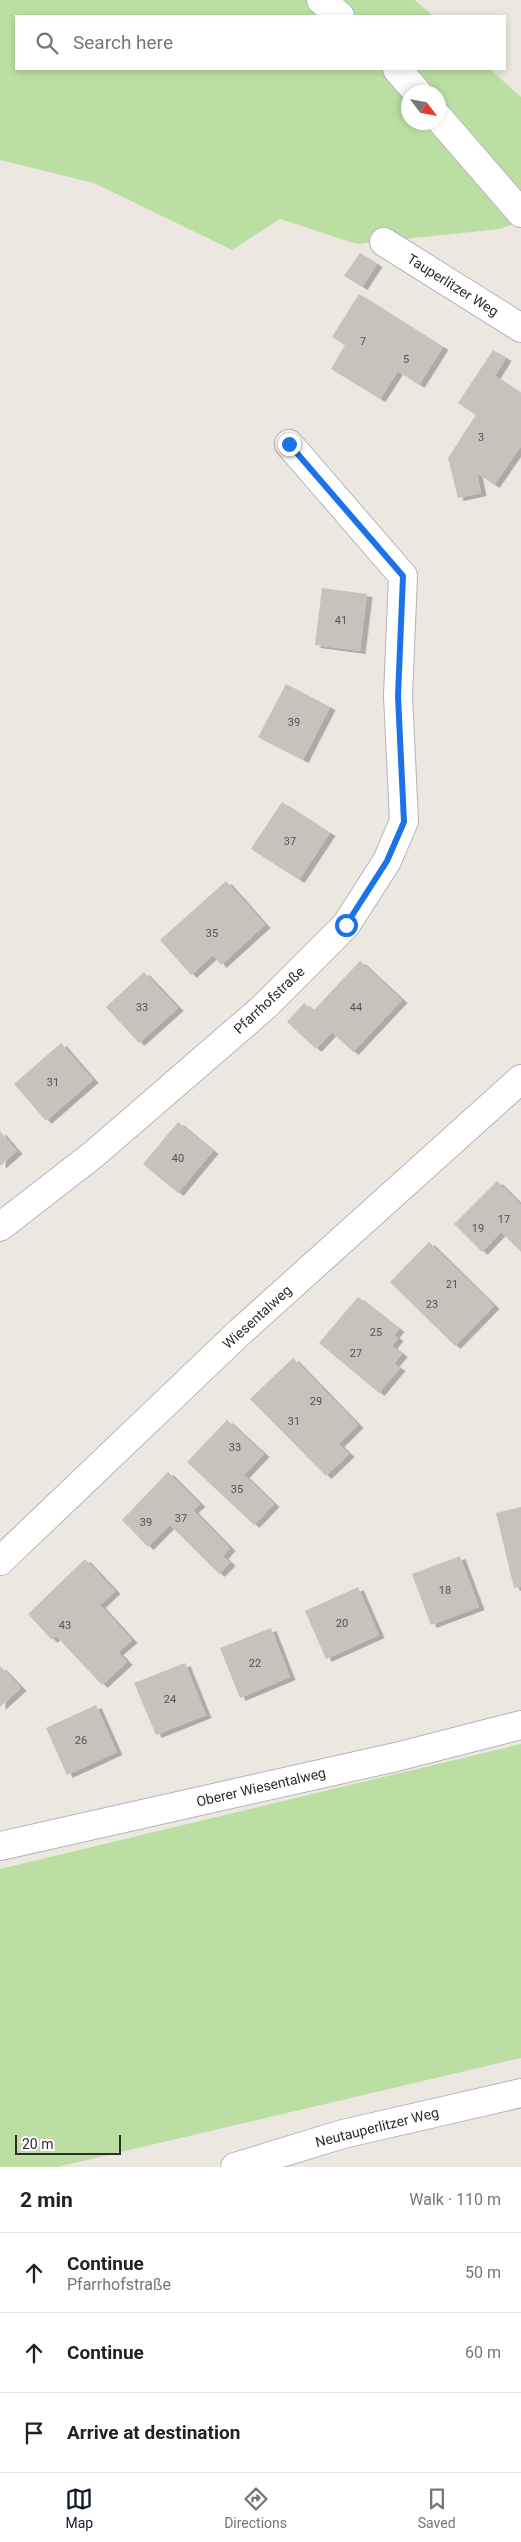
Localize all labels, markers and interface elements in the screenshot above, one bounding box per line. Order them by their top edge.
search box [15,15,506,70]
icon: search [33,29,61,57]
text: Search here [73,31,173,54]
north arrow [401,85,446,130]
street label: Tauperlitzer Weg [405,251,501,319]
house number: 7 [360,335,366,348]
house number: 5 [403,353,409,366]
house number: 3 [478,431,484,444]
route end [278,433,301,456]
house number: 41 [335,614,347,627]
house number: 39 [288,716,300,729]
house number: 37 [284,835,296,848]
route start [335,914,358,937]
house number: 35 [206,927,218,940]
street label: Pfarrhofstraße [230,963,308,1037]
house number: 33 [136,1001,148,1014]
house number: 44 [350,1001,362,1014]
house number: 31 [47,1076,59,1089]
house number: 40 [172,1152,184,1165]
house number: 17 [498,1213,510,1226]
house number: 19 [472,1222,484,1235]
house number: 21 [446,1278,458,1291]
street label: Wiesentalweg [219,1282,295,1352]
house number: 23 [426,1298,438,1311]
house number: 25 [370,1326,382,1339]
house number: 27 [350,1347,362,1360]
house number: 29 [310,1395,322,1408]
house number: 31 [288,1415,300,1428]
house number: 33 [229,1441,241,1454]
house number: 35 [231,1483,243,1496]
house number: 37 [175,1512,187,1525]
house number: 39 [140,1516,152,1529]
house number: 18 [439,1584,451,1597]
house number: 20 [336,1617,348,1630]
house number: 43 [59,1619,71,1632]
house number: 22 [249,1657,261,1670]
house number: 24 [164,1693,176,1706]
house number: 26 [75,1734,87,1747]
street label: Oberer Wiesentalweg [195,1764,327,1810]
street label: Neutauperlitzer Weg [314,2104,440,2150]
scale bar [15,2132,121,2155]
text: 20 m [22,2136,54,2152]
text: 2 min [20,2188,73,2212]
text: Walk · 110 m [409,2190,501,2209]
text: Continue [67,2252,144,2275]
icon: ahead [20,2259,48,2287]
text: 50 m [465,2263,501,2282]
text: Pfarrhofstraße [67,2275,171,2294]
icon: ahead [20,2339,48,2367]
text: Continue [67,2341,144,2364]
text: 60 m [465,2343,501,2362]
icon: arrive [20,2419,48,2447]
text: Arrive at destination [67,2421,240,2444]
tab: Map [65,2485,93,2531]
tab: Directions [224,2485,287,2531]
tab: Saved [418,2485,456,2531]

